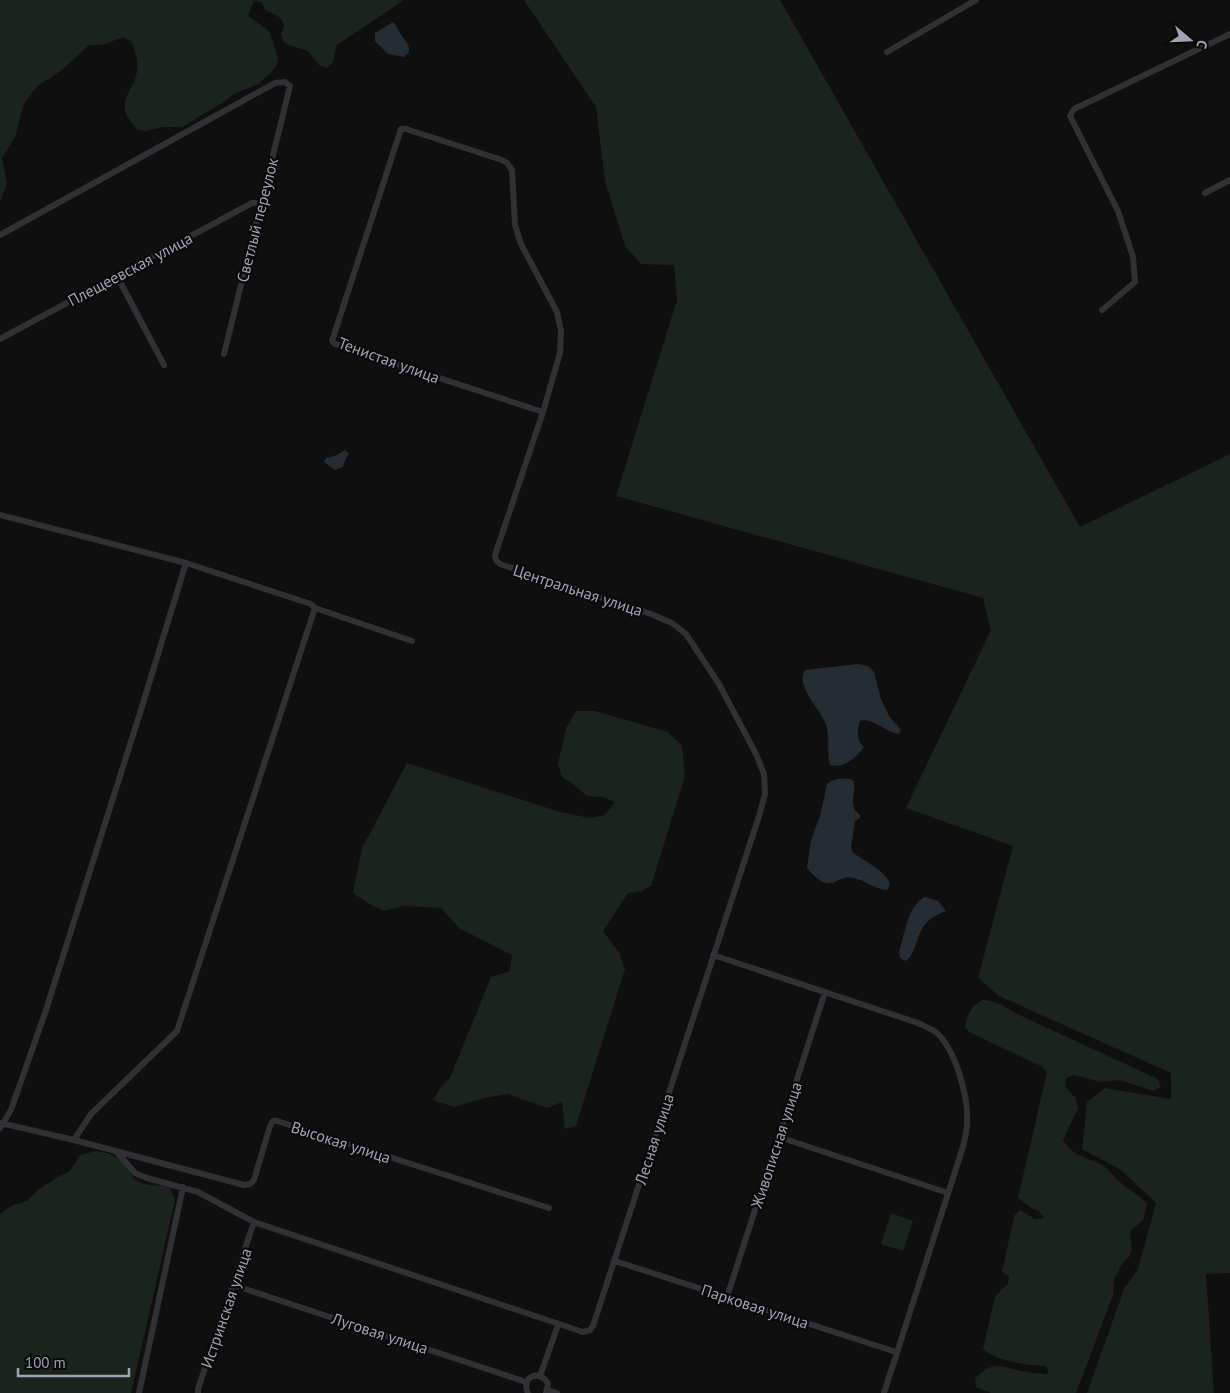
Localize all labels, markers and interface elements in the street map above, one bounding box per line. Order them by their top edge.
north arrow [1165,15,1215,65]
text: С [1192,38,1212,51]
street label: Светлый переулок [232,155,282,284]
street label: Плещеевская улица [64,228,196,310]
street label: Тенистая улица [336,332,442,388]
street label: Центральная улица [511,560,645,620]
street label: Живописная улица [746,1079,806,1212]
street label: Лесная улица [630,1091,678,1188]
street label: Высокая улица [289,1116,393,1168]
street label: Истринская улица [196,1245,256,1371]
street label: Парковая улица [699,1279,811,1333]
street label: Луговая улица [328,1308,431,1358]
scale bar [18,1346,129,1378]
text: 100 m [25,1353,66,1372]

